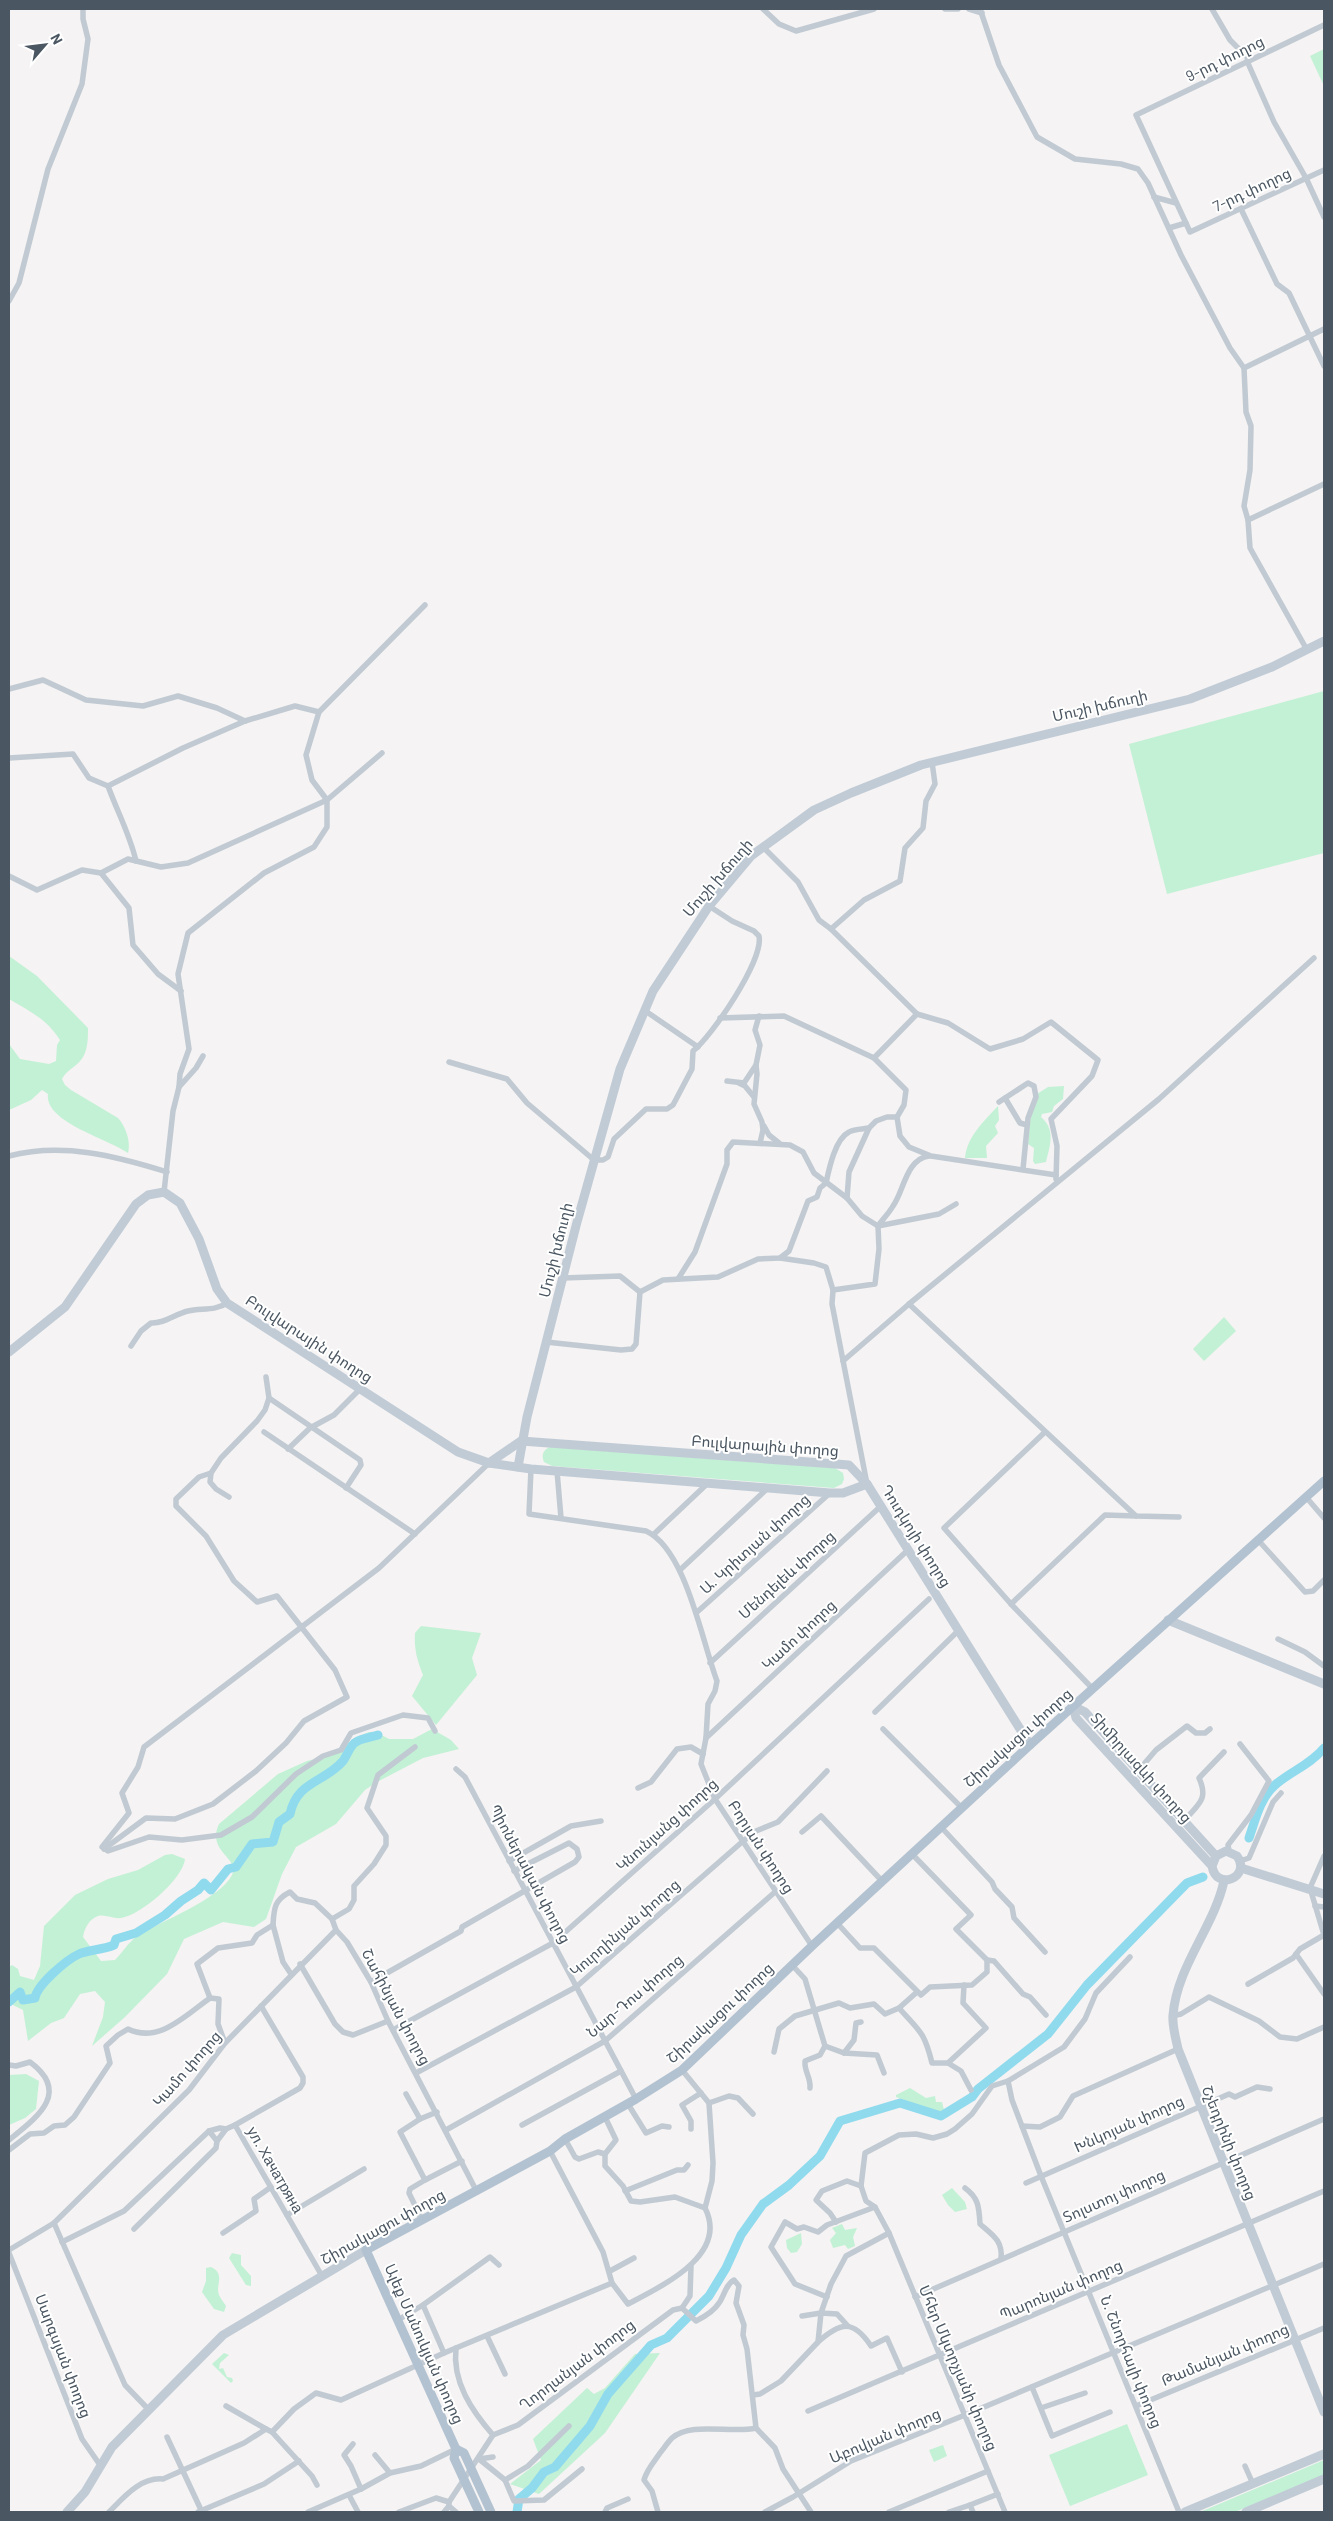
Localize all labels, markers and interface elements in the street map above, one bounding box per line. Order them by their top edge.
north arrow [20,20,70,70]
text: N [47,31,67,47]
street label: 9-րդ փողոց [1183,31,1267,86]
street label: 7-րդ փողոց [1210,163,1294,216]
street label: Մուշի խճուղի [1050,685,1149,726]
street label: Մուշի խճուղի [679,835,757,921]
street label: Մուշի խճուղի [535,1200,577,1299]
street label: Բուլվարային փողոց [242,1290,376,1387]
street label: Բուլվարային փողոց [691,1431,839,1460]
street label: Դուդկոյի փողոց [877,1481,956,1591]
street label: Ա. Կրիտյան փողոց [696,1489,814,1598]
street label: Մենդելեև փողոց [734,1526,839,1623]
street label: Կամո փողոց [757,1595,840,1674]
street label: Շիրակացու փողոց [960,1684,1076,1791]
street label: Տիմիրյազևի փողոց [1087,1708,1196,1827]
street label: Կնունյանց փողոց [612,1774,721,1875]
street label: Բորյան փողոց [724,1796,799,1897]
street label: Պիոներական փողոց [486,1801,575,1947]
street label: Կուրղինյան փողոց [566,1875,684,1981]
street label: Շահինյան փողոց [358,1945,435,2068]
street label: Նար-Դոս փողոց [583,1950,687,2041]
street label: Շիրակացու փողոց [662,1958,777,2067]
street label: Կամո փողոց [148,2027,225,2111]
street label: Շչեդրինի փողոց [1198,2083,1261,2203]
street label: Խնկոյան փողոց [1071,2091,1187,2156]
street label: ул. Хачатряна [244,2123,308,2216]
street label: Տոլստոյ փողոց [1060,2165,1168,2227]
street label: Շիրակացու փողոց [317,2184,448,2269]
street label: Պարոնյան փողոց [996,2255,1125,2324]
street label: Ալեք Մանուկյան փողոց [380,2261,468,2427]
street label: Մհեր Մկտրչյանի փողոց [915,2282,1002,2454]
street label: Սարգսյան փողոց [31,2291,96,2421]
street label: Ն. Շնորհալի փողոց [1096,2293,1167,2431]
street label: Ղորղանյան փողոց [515,2315,638,2414]
street label: Թամանյան փողոց [1158,2319,1292,2390]
street label: Աբովյան փողոց [826,2404,943,2468]

